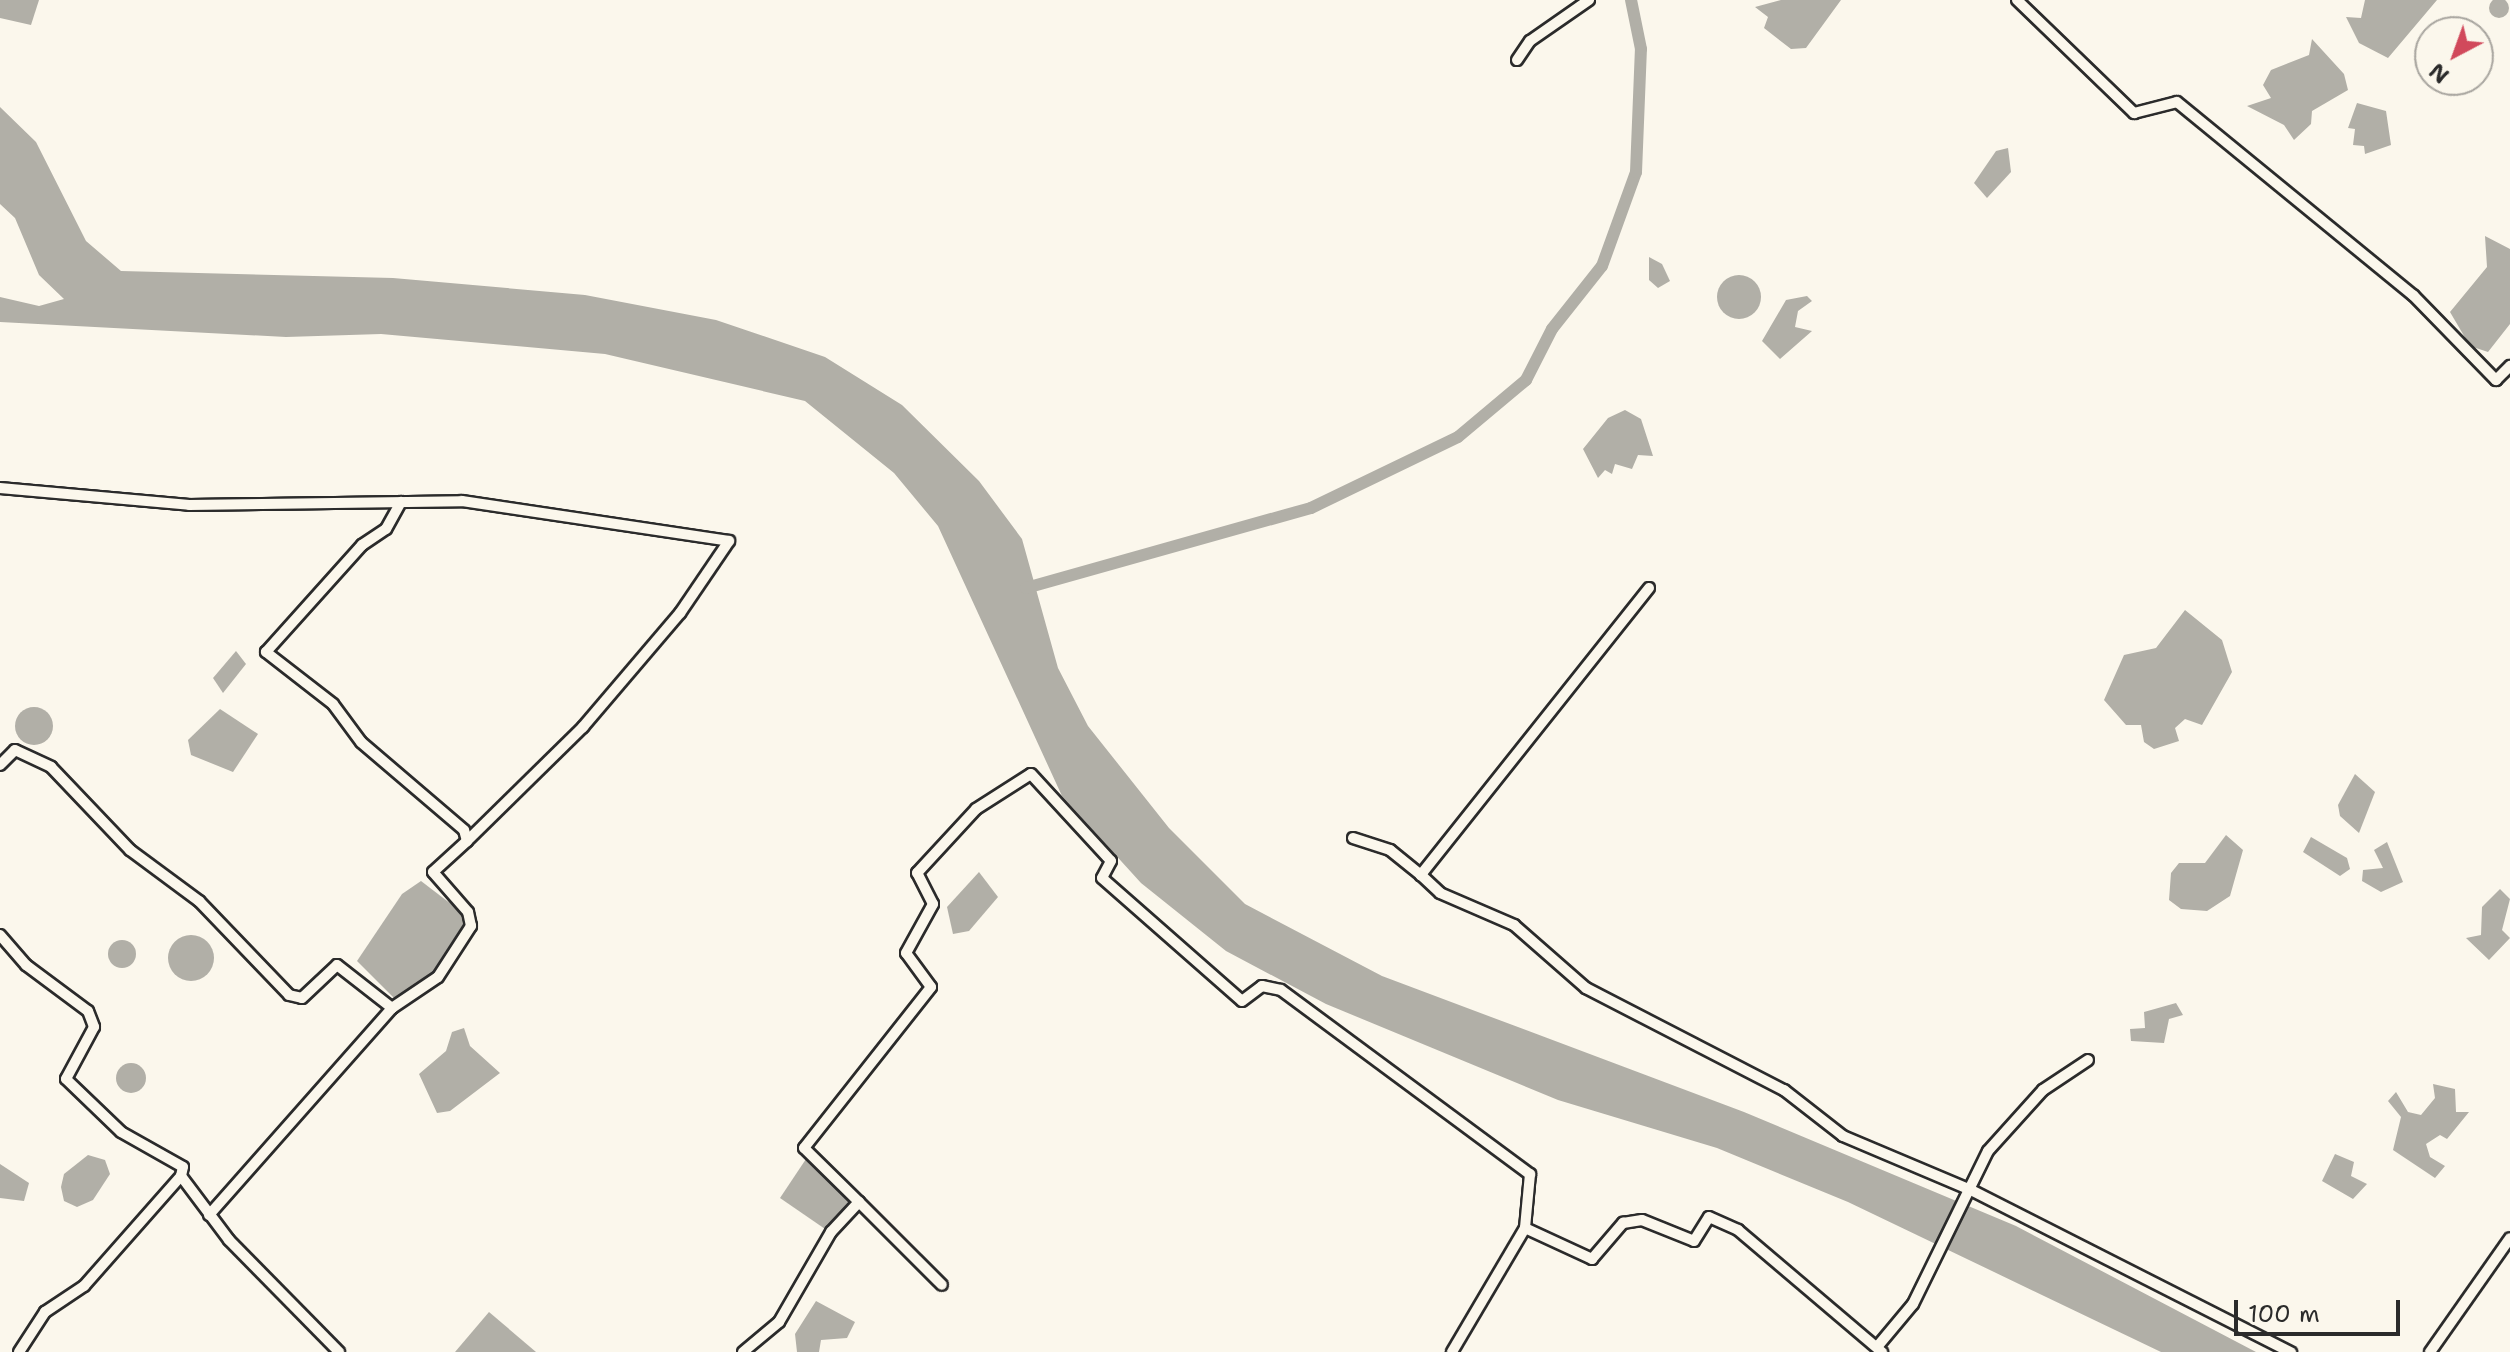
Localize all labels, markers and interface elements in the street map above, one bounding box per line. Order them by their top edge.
north arrow [2414,16,2494,96]
text: N [2423,56,2455,90]
scale bar [2238,1284,2404,1334]
text: 100 m [2248,1298,2320,1330]

